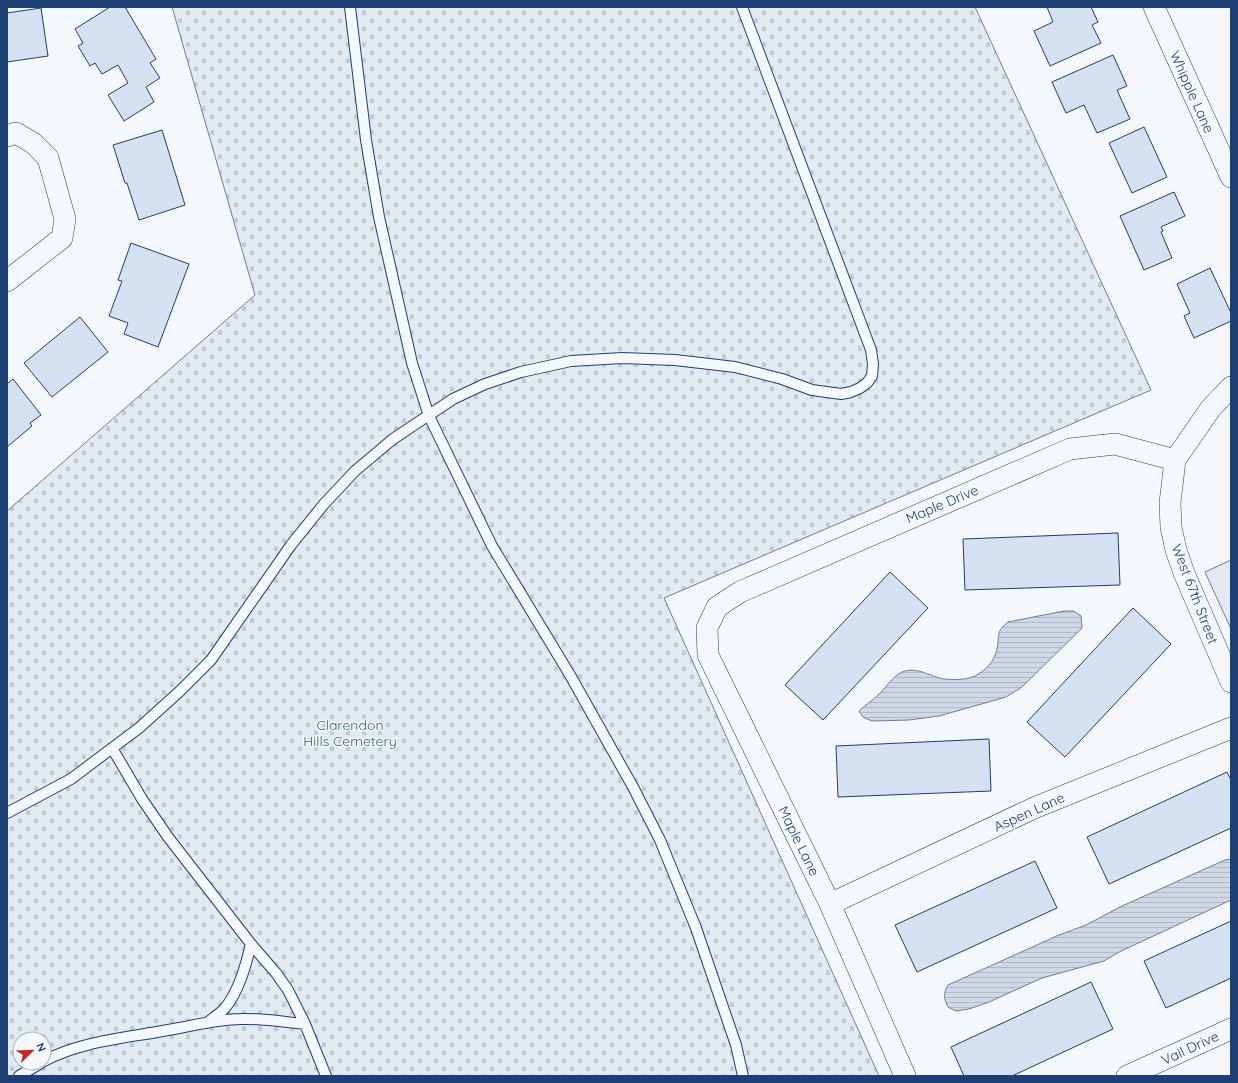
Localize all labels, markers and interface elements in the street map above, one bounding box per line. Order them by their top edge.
street label: Whipple Lane [1166,48,1218,136]
street label: Maple Drive [903,481,981,527]
street label: West 67th Street [1168,541,1222,647]
park label: Clarendon Hills Cemetery [303,716,397,750]
street label: Aspen Lane [991,788,1067,836]
street label: Maple Lane [774,803,824,879]
street label: Vail Drive [1158,1027,1222,1069]
north arrow [12,1031,52,1071]
text: N [33,1041,49,1054]

